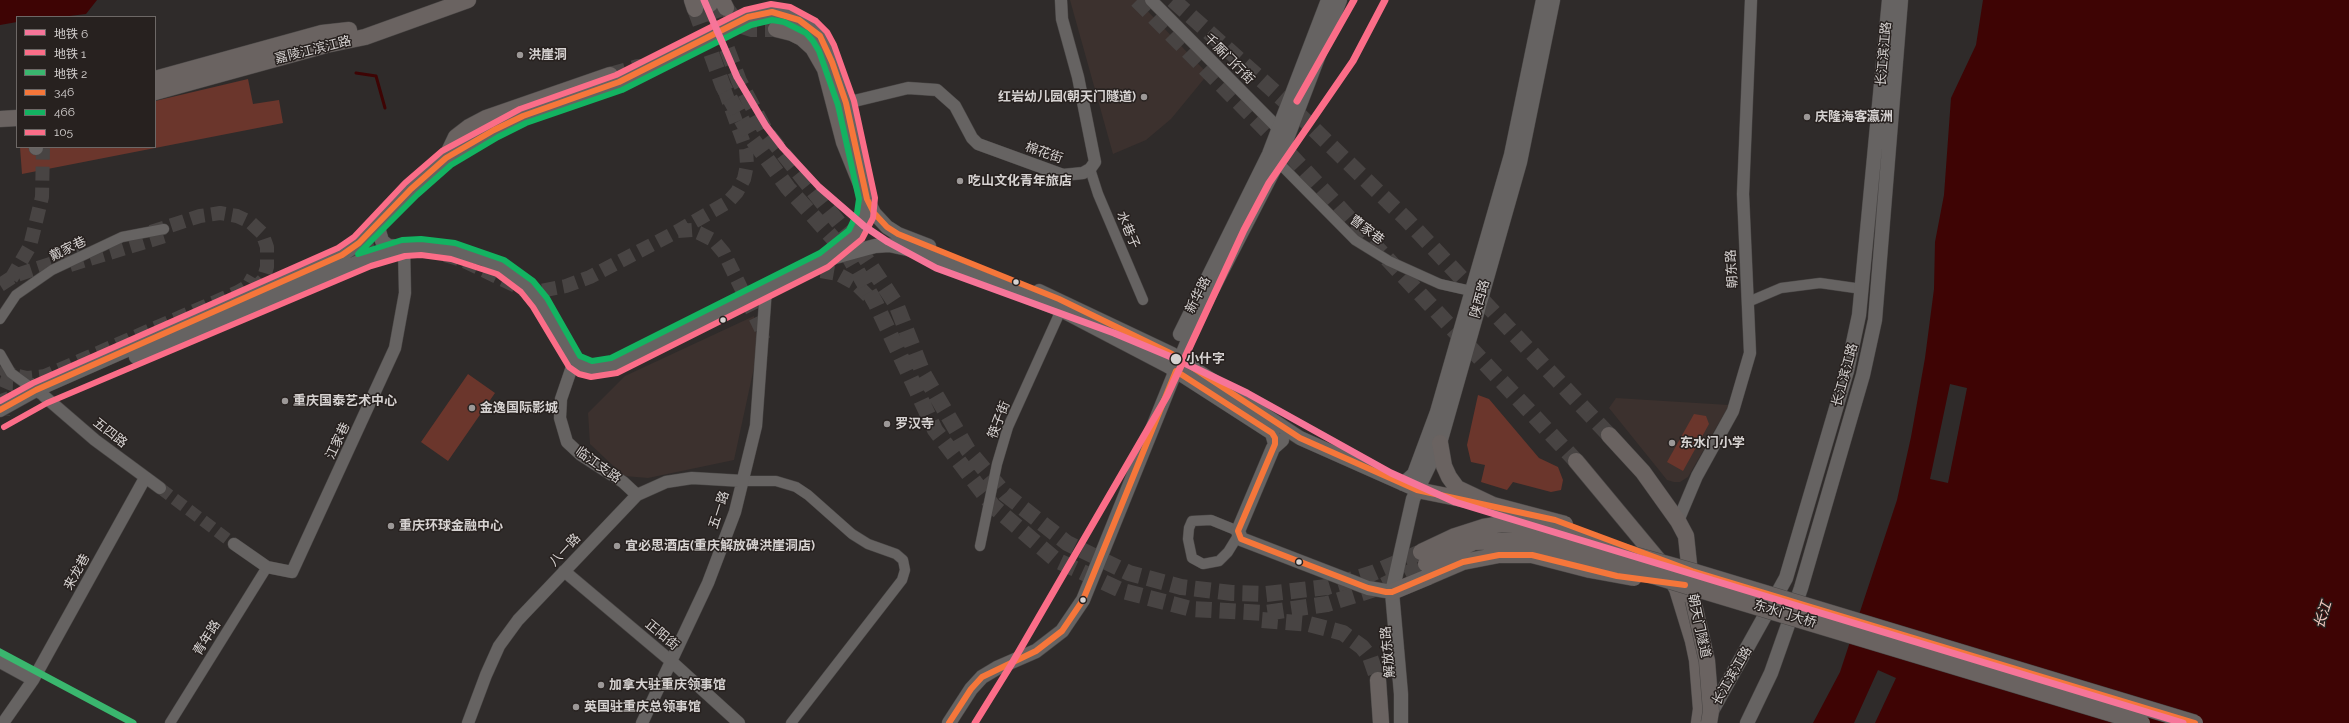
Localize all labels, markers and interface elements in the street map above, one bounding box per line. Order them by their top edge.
legend [16,16,156,148]
street label: 长江滨江路 [1873,21,1895,87]
text: 地铁 6 [54,27,88,41]
street label: 千厮门行街 [1201,31,1257,87]
street label: 嘉陵江滨江路 [273,33,353,67]
text: 地铁 1 [54,47,86,61]
place label: 洪崖洞 [528,47,567,63]
marker: 洪崖洞 [515,50,525,60]
text: 地铁 2 [54,67,87,81]
text: 346 [54,85,74,99]
place label: 红岩幼儿园(朝天门隧道) [998,89,1136,105]
marker: 红岩幼儿园(朝天门隧道) [1139,92,1149,102]
text: 466 [54,105,75,119]
place label: 庆隆海客瀛洲 [1815,109,1893,125]
marker: 庆隆海客瀛洲 [1802,112,1812,122]
text: 105 [54,125,73,139]
street label: 棉花街 [1023,139,1065,167]
place label: 吃山文化青年旅店 [968,173,1072,189]
marker: 吃山文化青年旅店 [955,176,965,186]
street label: 水巷子 [1113,209,1143,251]
street label: 曹家巷 [1347,212,1387,248]
street label: 戴家巷 [47,233,89,265]
street label: 朝东路 [1723,249,1741,289]
street label: 新华路 [1182,274,1214,316]
unlabelled marker [1011,277,1021,287]
street label: 陕西路 [1467,278,1493,320]
unlabelled marker [718,315,728,325]
street label: 长江滨江路 [1829,342,1861,408]
place label: 小什字 [1186,351,1225,367]
marker: 小什字 [1169,352,1183,366]
place label: 重庆国泰艺术中心 [293,393,397,409]
marker: 重庆国泰艺术中心 [280,396,290,406]
street label: 筷子街 [985,399,1013,441]
place label: 金逸国际影城 [480,400,558,416]
marker: 金逸国际影城 [467,403,477,413]
street label: 五四路 [90,415,130,451]
place label: 罗汉寺 [895,416,934,432]
marker: 罗汉寺 [882,419,892,429]
street label: 江家巷 [323,420,353,462]
place label: 东水门小学 [1680,435,1745,451]
marker: 东水门小学 [1667,438,1677,448]
street label: 临江支路 [572,444,624,486]
street label: 五一路 [706,489,732,531]
place label: 重庆环球金融中心 [399,518,503,534]
marker: 重庆环球金融中心 [386,521,396,531]
street label: 八一路 [546,530,584,570]
place label: 宜必思酒店(重庆解放碑洪崖洞店) [625,538,815,554]
marker: 宜必思酒店(重庆解放碑洪崖洞店) [612,541,622,551]
street label: 来龙巷 [61,551,93,593]
unlabelled marker [1294,557,1304,567]
street label: 朝天门隧道 [1685,593,1713,659]
unlabelled marker [1078,595,1088,605]
street label: 东水门大桥 [1752,597,1818,631]
water label: 长江 [2311,599,2335,631]
street label: 正阳街 [642,616,682,654]
street label: 青年路 [190,617,224,659]
street label: 解放东路 [1378,625,1398,679]
street label: 长江滨江路 [1709,644,1755,708]
place label: 加拿大驻重庆领事馆 [609,677,726,693]
marker: 加拿大驻重庆领事馆 [596,680,606,690]
place label: 英国驻重庆总领事馆 [584,699,701,715]
marker: 英国驻重庆总领事馆 [571,702,581,712]

